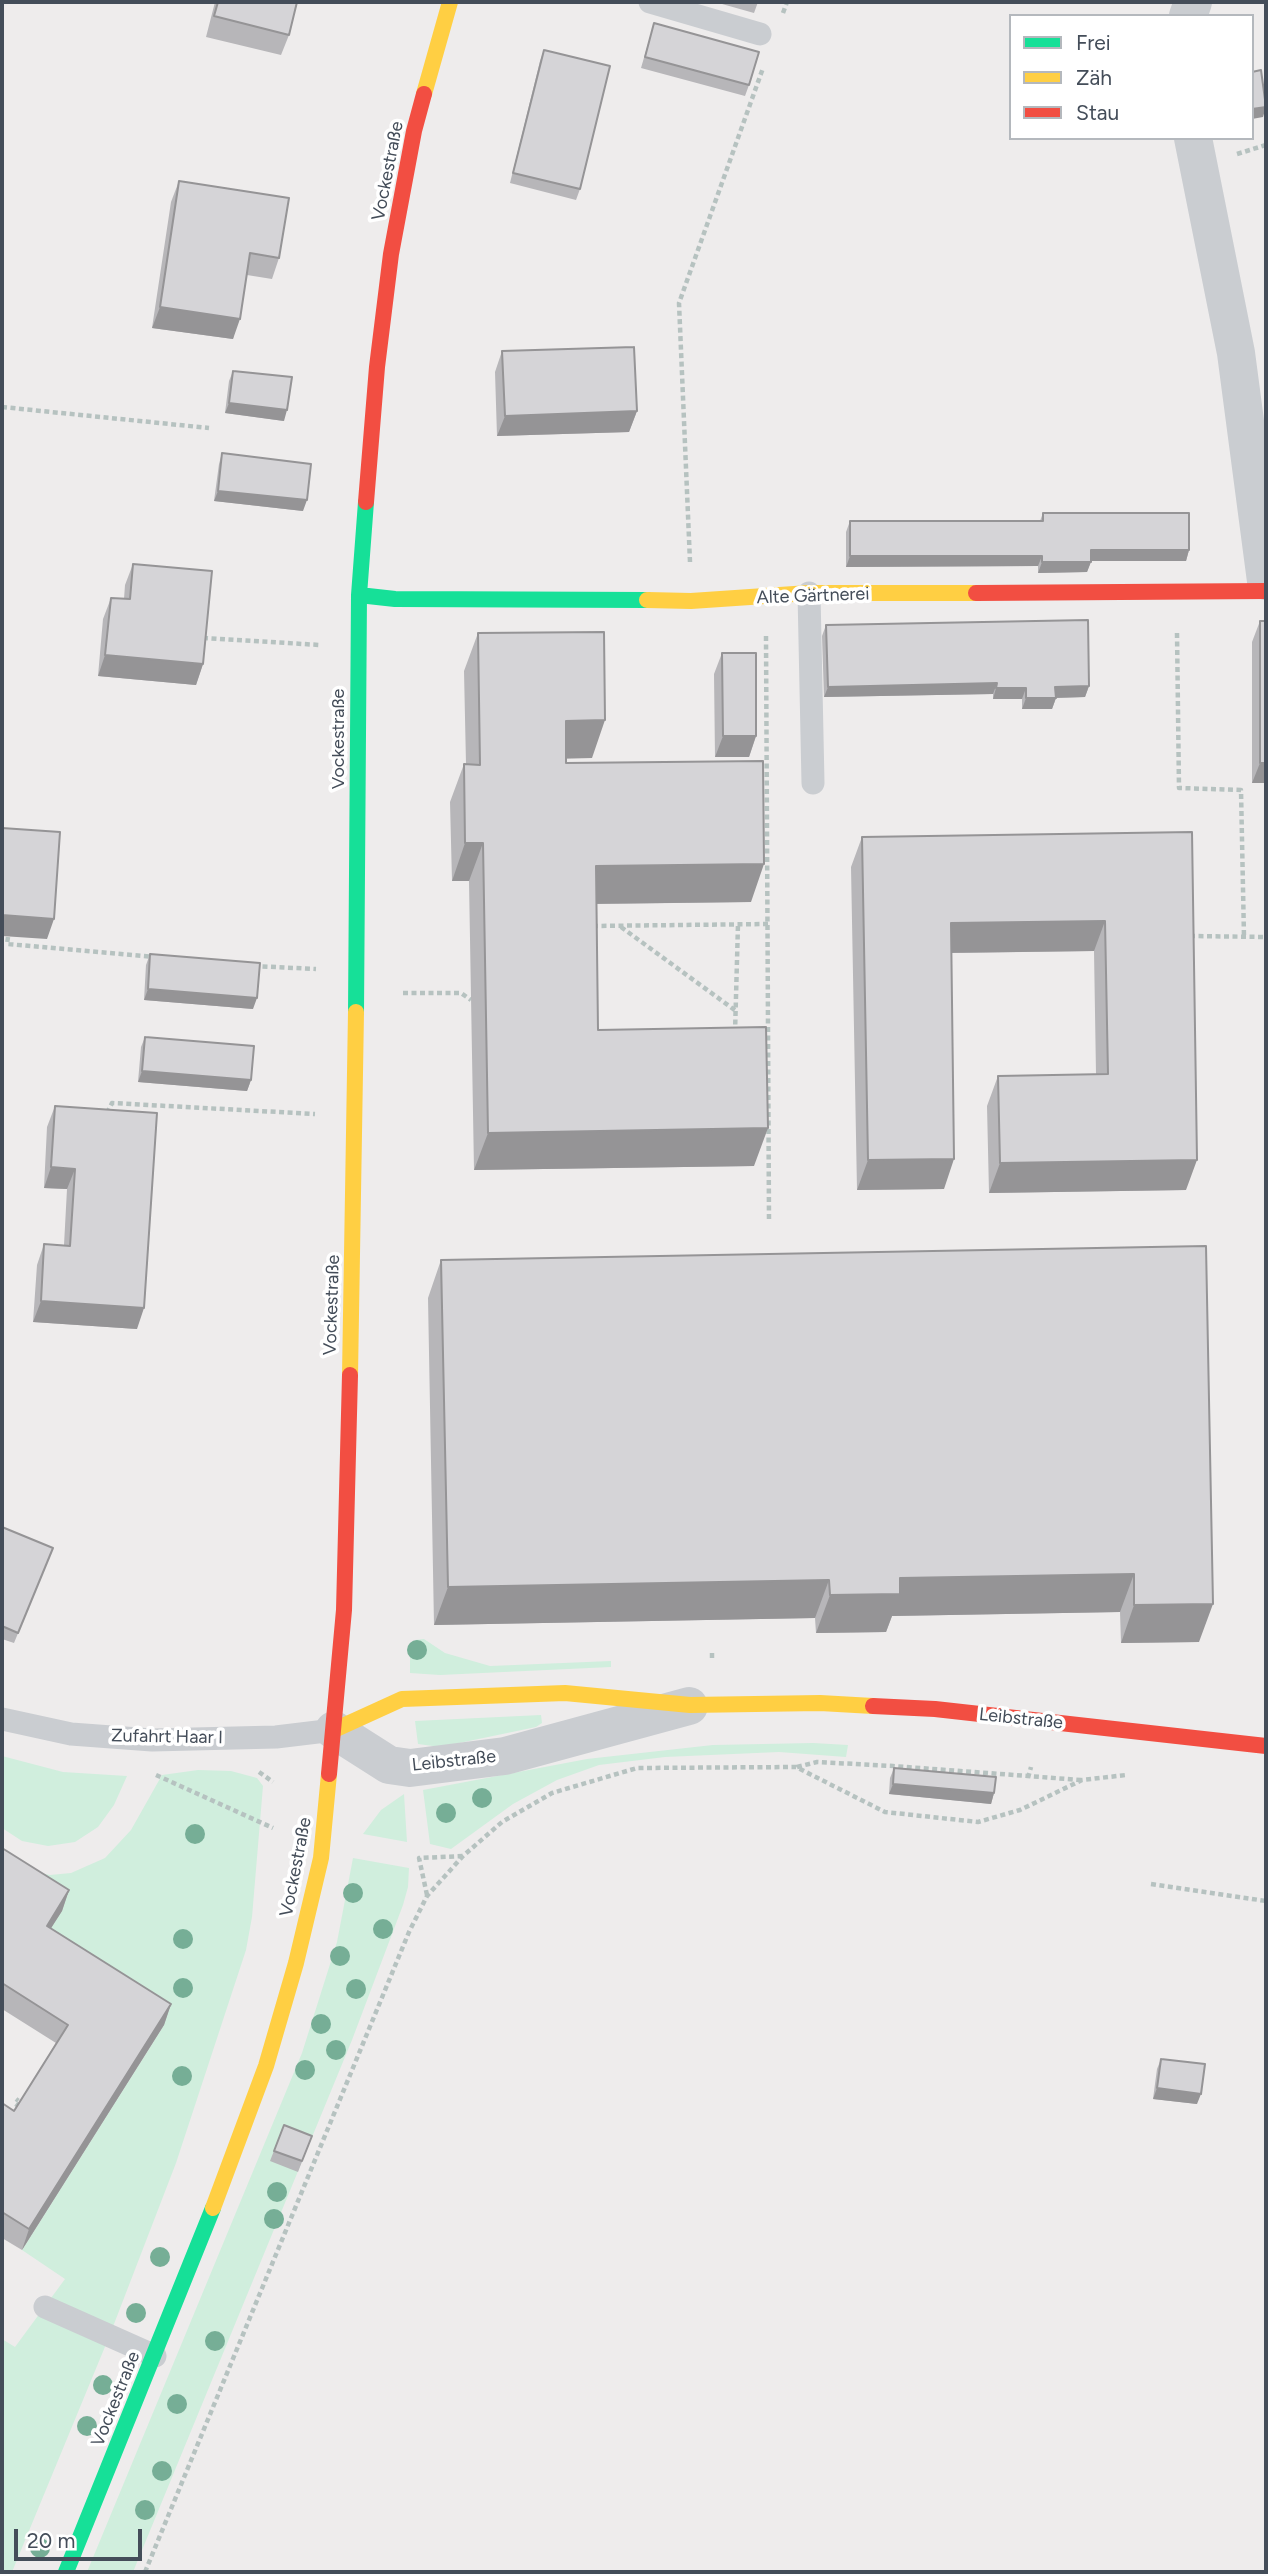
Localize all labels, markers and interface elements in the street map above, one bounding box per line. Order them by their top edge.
legend [1009,14,1254,140]
text: Frei [1076,30,1111,55]
text: Zäh [1076,65,1112,90]
text: Stau [1076,100,1119,125]
street label: Vockestraße [368,119,408,223]
street label: Alte Gärtnerei [756,583,870,609]
street label: Vockestraße [328,689,350,789]
street label: Vockestraße [319,1254,345,1356]
street label: Leibstraße [978,1704,1064,1734]
street label: Zufahrt Haar I [111,1725,223,1749]
street label: Leibstraße [411,1746,497,1776]
street label: Vockestraße [276,1815,316,1919]
street label: Vockestraße [87,2348,145,2450]
scale bar [18,2514,145,2558]
text: 20 m [27,2528,75,2553]

